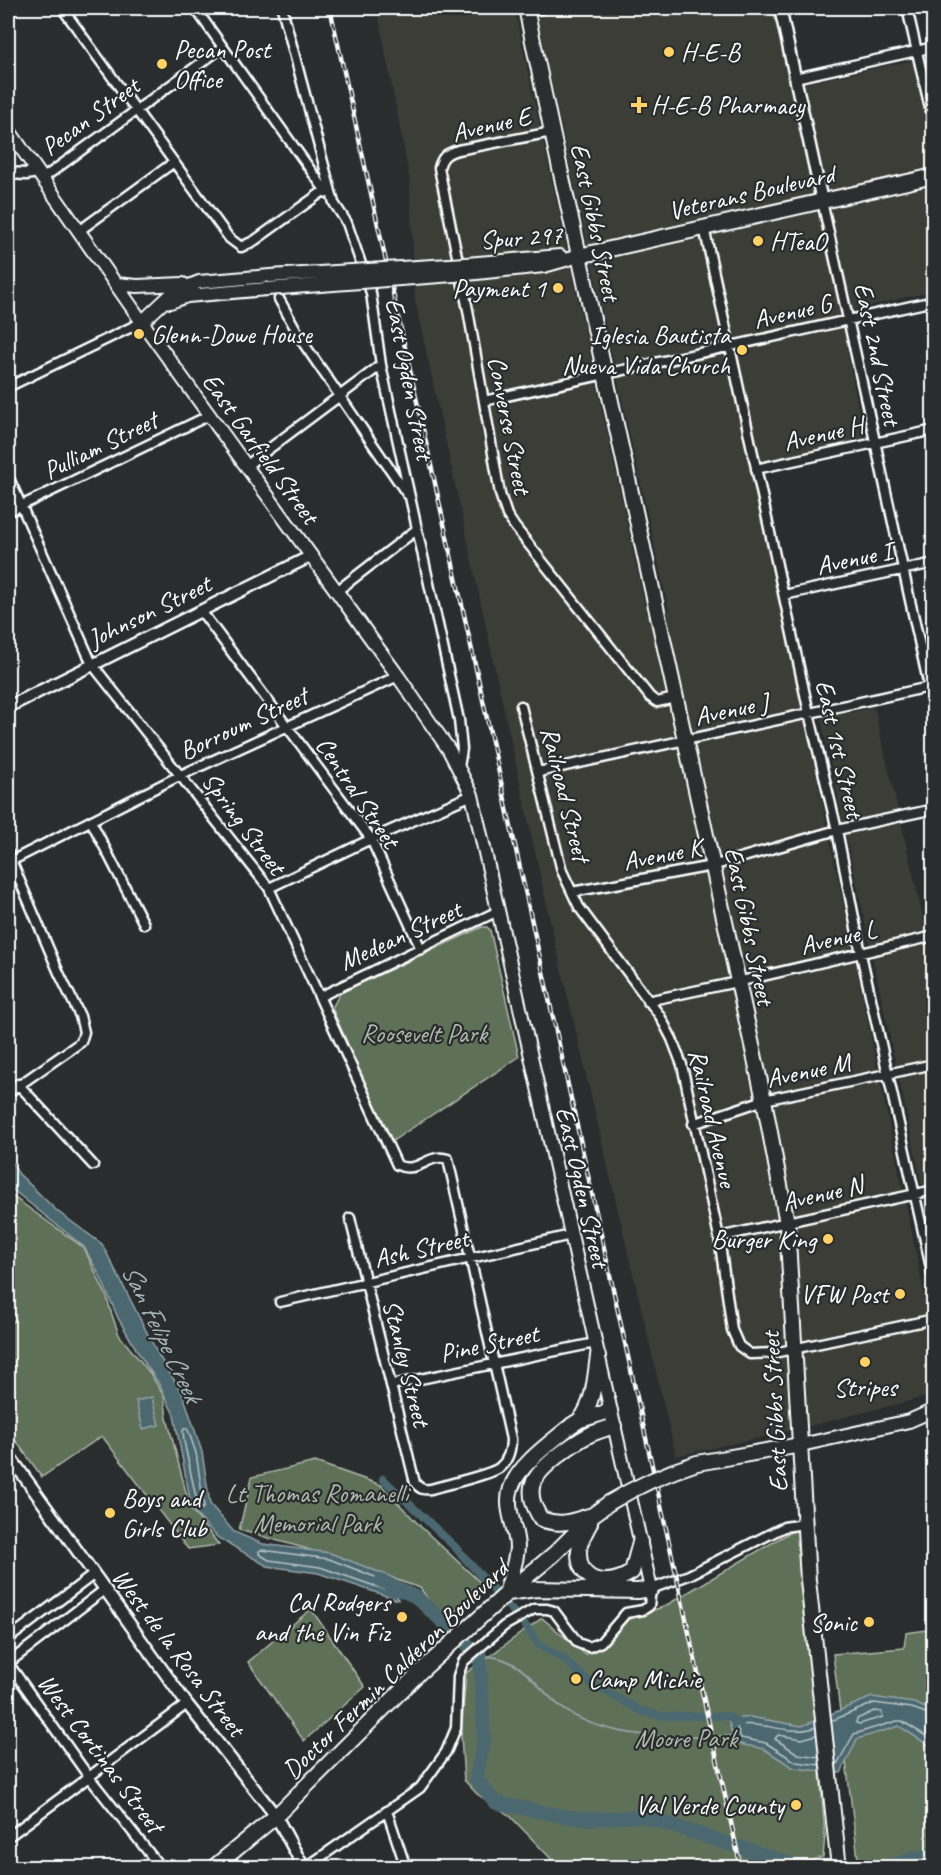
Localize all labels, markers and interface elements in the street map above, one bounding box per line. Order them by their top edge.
place label: Pecan Post Office [174,33,272,96]
place label: H-E-B [681,36,741,69]
marker: H-E-B [662,45,676,59]
marker: Pecan Post Office [155,57,169,71]
street label: Pecan Street [35,68,148,163]
place label: H-E-B Pharmacy [651,89,806,122]
marker: H-E-B Pharmacy [632,98,646,112]
street label: Avenue E [449,99,537,150]
street label: East Gibbs Street [563,140,629,306]
street label: Veterans Boulevard [665,157,841,228]
street label: Spur 297 [479,218,565,257]
place label: HTeaO [770,225,829,258]
marker: HTeaO [751,234,765,248]
place label: Payment 1 [453,272,547,305]
street label: East 2nd Street [846,280,909,431]
marker: Payment 1 [551,281,565,295]
street label: Avenue G [750,286,837,336]
street label: East Ogden Street [378,296,442,465]
place label: Glenn-Dowe House [151,318,313,351]
place label: Iglesia Bautista Nueva Vida Church [562,319,732,382]
marker: Glenn-Dowe House [132,327,146,341]
marker: Iglesia Bautista Nueva Vida Church [735,343,749,357]
street label: Converse Street [480,354,539,499]
street label: East Garfield Street [195,366,328,532]
street label: Pulliam Street [38,402,166,487]
street label: Avenue H [780,407,870,459]
street label: Avenue I [813,533,900,583]
street label: Johnson Street [81,566,218,656]
street label: East 1st Street [808,677,872,824]
street label: Borroum Street [174,678,316,768]
street label: Avenue J [691,685,775,733]
street label: Railroad Street [533,723,599,868]
street label: Central Street [308,730,408,856]
street label: Spring Street [194,765,294,883]
street label: Avenue K [620,830,709,878]
street label: East Gibbs Street [717,844,783,1010]
street label: Medean Street [334,892,469,978]
street label: Avenue L [797,913,880,962]
park label: Roosevelt Park [361,1017,489,1050]
street label: Avenue M [763,1045,855,1095]
street label: Railroad Avenue [681,1046,745,1193]
street label: East Ogden Street [548,1104,618,1273]
street label: Avenue N [779,1167,870,1219]
street label: Ash Street [371,1221,474,1275]
place label: Burger King [711,1223,818,1256]
marker: Burger King [821,1232,835,1246]
water label: San Felipe Creek [114,1258,212,1411]
place label: VFW Post [800,1278,890,1311]
marker: VFW Post [893,1287,907,1301]
street label: Stanley Street [375,1297,439,1432]
street label: Pine Street [437,1316,544,1370]
street label: East Gibbs Street [754,1329,795,1493]
marker: Stripes [858,1355,872,1369]
place label: Stripes [833,1371,899,1404]
park label: Lt Thomas Romanelli Memorial Park [226,1477,411,1540]
place label: Boys and Girls Club [122,1482,208,1545]
marker: Boys and Girls Club [103,1506,117,1520]
street label: Doctor Fermin Calderon Boulevard [275,1550,518,1786]
street label: West de la Rosa Street [105,1562,254,1745]
place label: Cal Rodgers and the Vin Fiz [254,1586,392,1649]
place label: Sonic [810,1606,858,1639]
marker: Cal Rodgers and the Vin Fiz [395,1610,409,1624]
marker: Sonic [862,1615,876,1629]
place label: Camp Michie [588,1663,704,1696]
street label: West Cortinas Street [30,1667,173,1842]
marker: Camp Michie [569,1672,583,1686]
park label: Moore Park [635,1722,740,1755]
place label: Val Verde County [635,1789,786,1822]
marker: Val Verde County [789,1798,803,1812]

